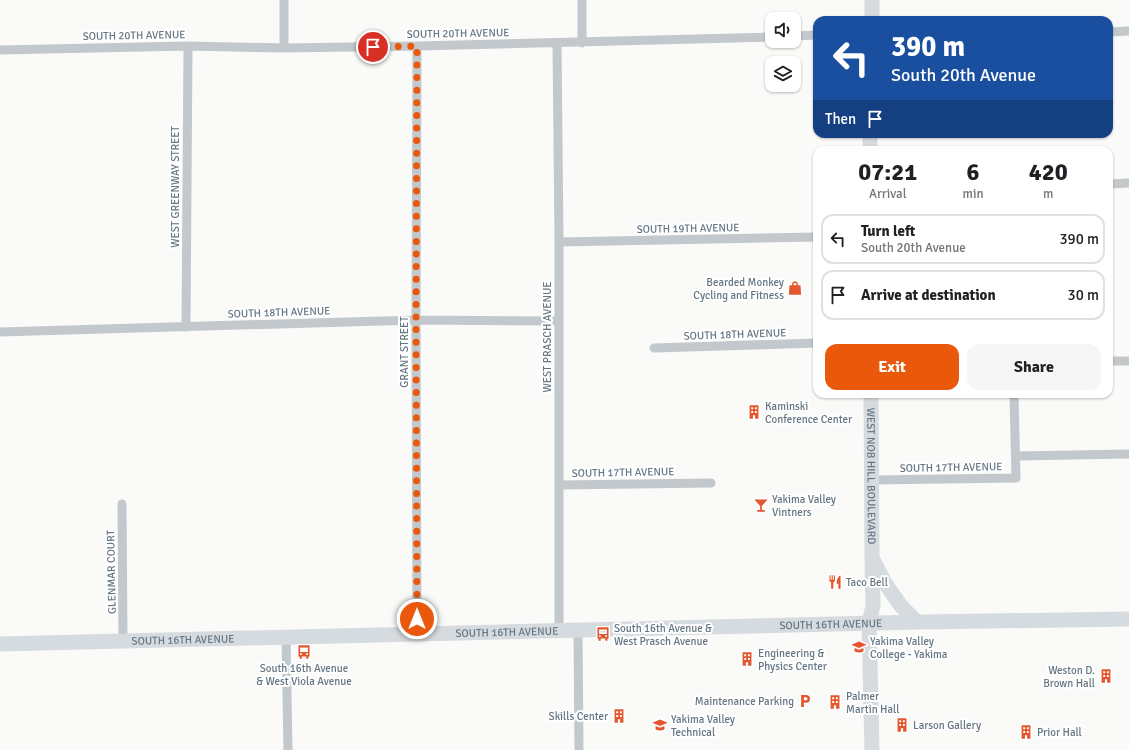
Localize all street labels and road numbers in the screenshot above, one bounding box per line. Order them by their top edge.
street label: SOUTH 20TH AVENUE [406,26,510,41]
street label: SOUTH 20TH AVENUE [82,28,186,43]
street label: WEST GREENWAY STREET [169,126,182,248]
street label: SOUTH 19TH AVENUE [636,221,740,236]
street label: WEST PRASCH AVENUE [541,281,554,393]
street label: SOUTH 18TH AVENUE [227,304,331,321]
street label: GRANT STREET [398,316,411,388]
street label: SOUTH 18TH AVENUE [683,326,787,343]
street label: WEST NOB HILL BOULEVARD [864,408,878,544]
street label: SOUTH 17TH AVENUE [899,460,1003,475]
street label: SOUTH 17TH AVENUE [571,465,675,480]
street label: GLENMAR COURT [104,529,119,614]
street label: SOUTH 16TH AVENUE [779,617,882,632]
street label: SOUTH 16TH AVENUE [455,625,558,640]
street label: SOUTH 16TH AVENUE [131,632,235,648]

